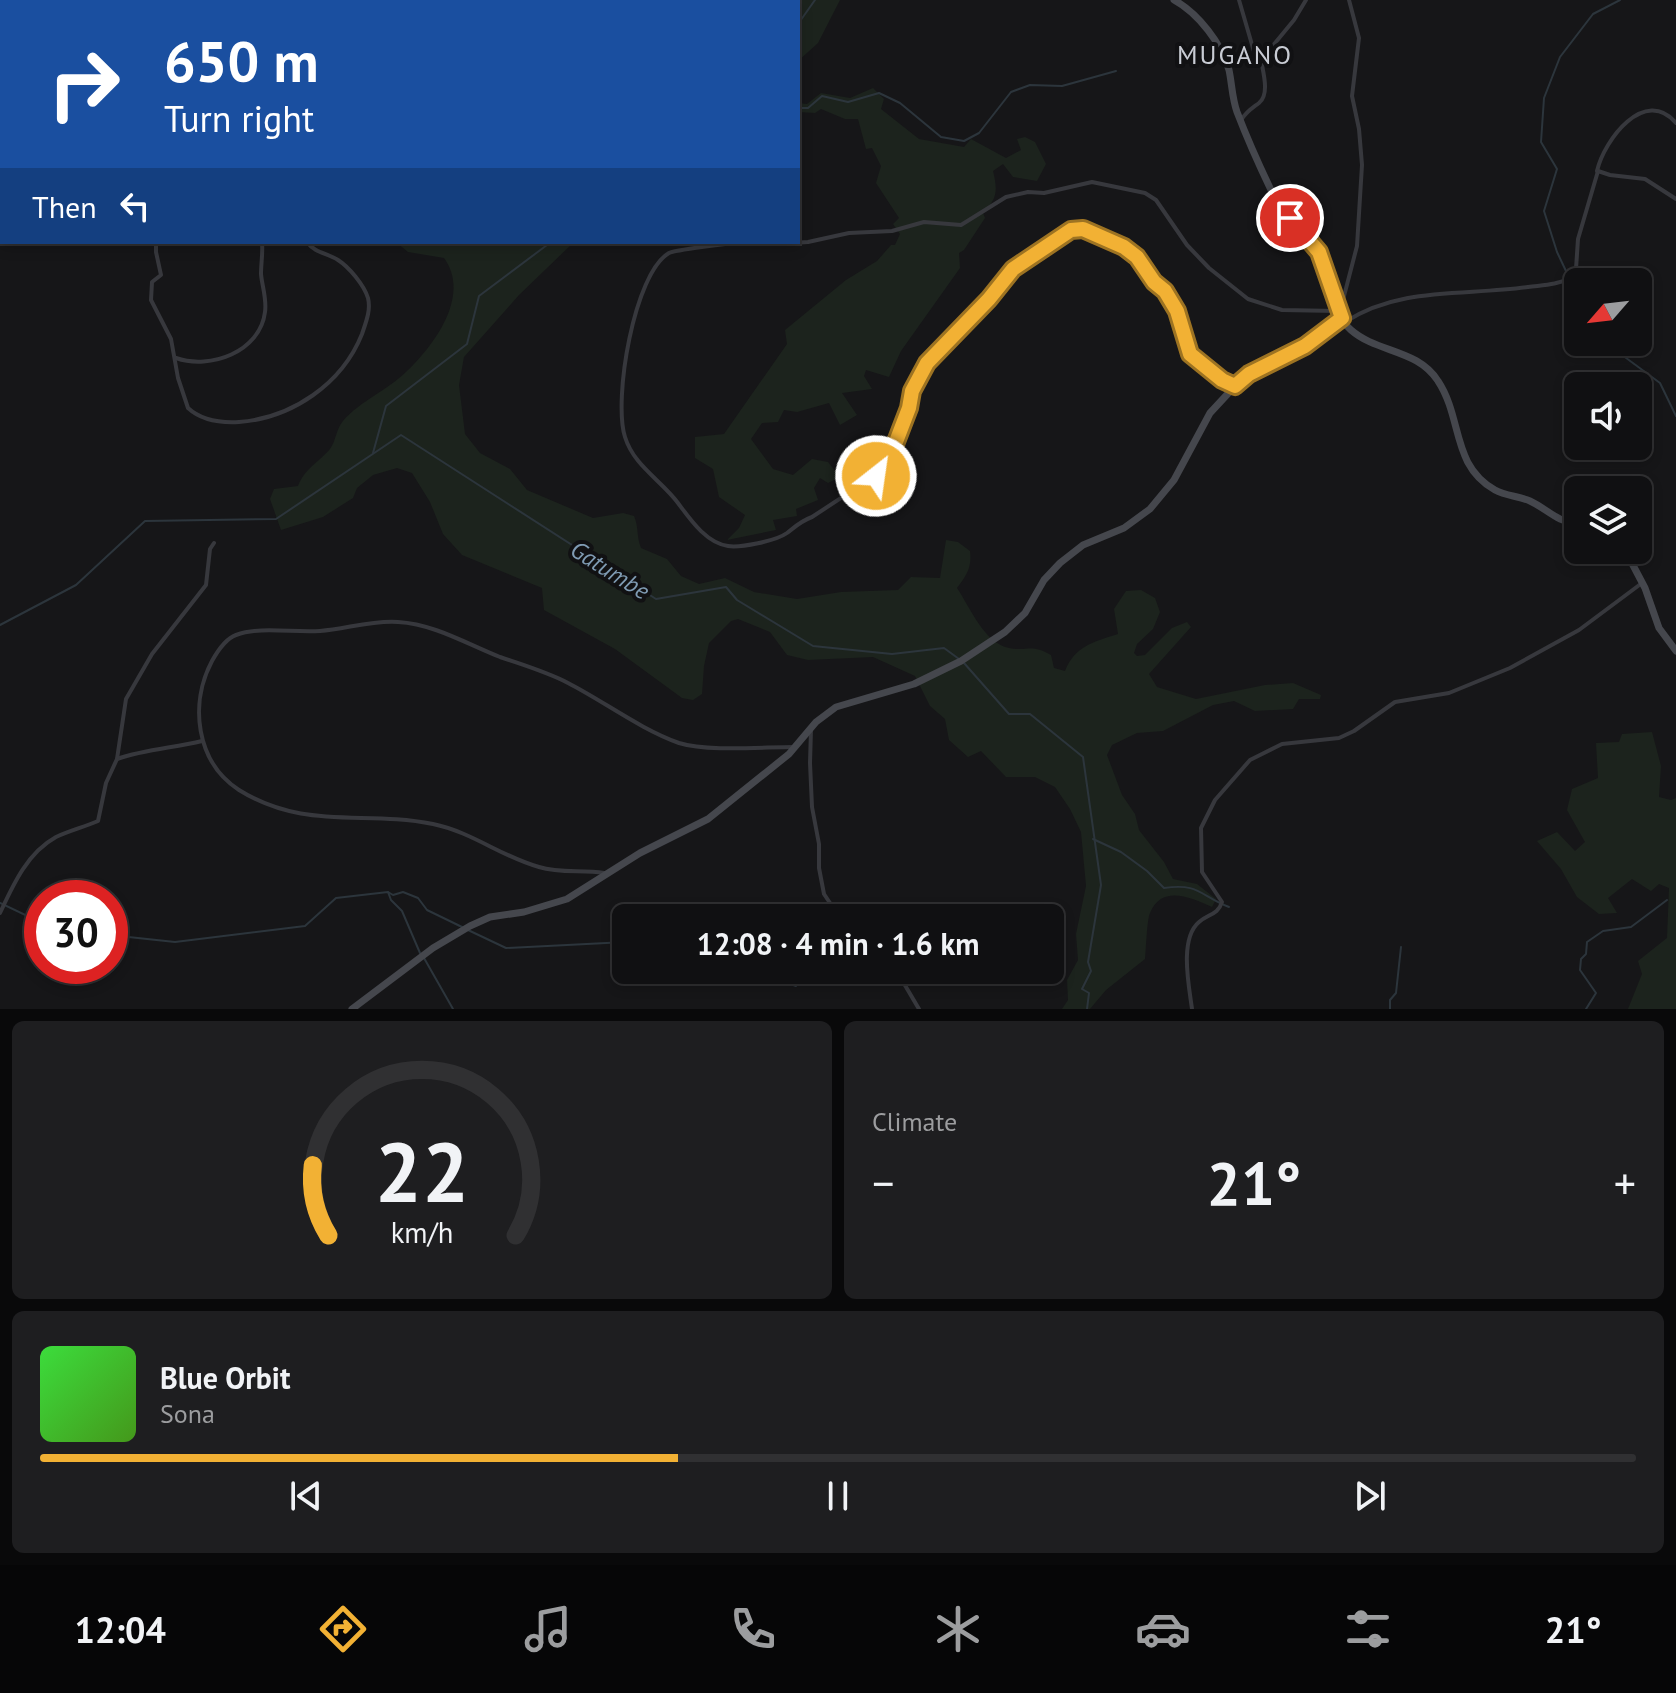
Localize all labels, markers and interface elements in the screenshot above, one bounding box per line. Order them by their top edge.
text: 650 m [164,25,319,97]
icon: right [32,32,136,136]
district label: MUGANO [1177,38,1293,71]
text: Turn right [164,95,314,142]
icon: left [113,184,157,228]
pin [1256,184,1324,252]
text: Then [32,187,97,226]
icon: arrive [1268,196,1312,240]
north arrow [1564,268,1652,356]
map controls [1564,268,1652,564]
button: sound [1564,372,1652,460]
position arrow [834,434,918,518]
button: layers [1564,476,1652,564]
water label: Gatumbe [565,534,655,606]
speed limit sign: 30 [24,880,128,984]
text: 12:08 · 4 min · 1.6 km [697,924,979,963]
text: Climate [872,1105,957,1138]
text: 22 [375,1117,469,1225]
text: 21° [1207,1144,1301,1222]
text: − [872,1154,894,1211]
text: + [1614,1154,1636,1211]
text: km/h [391,1214,453,1251]
text: Blue Orbit [160,1358,290,1397]
text: Sona [160,1397,215,1430]
icon: previous [284,1474,328,1518]
icon: pause [816,1474,860,1518]
icon: next [1348,1474,1392,1518]
icon: directions [315,1601,371,1657]
icon: music [520,1601,576,1657]
icon: phone [725,1601,781,1657]
icon: climate [930,1601,986,1657]
icon: car [1135,1601,1191,1657]
icon: filters [1340,1601,1396,1657]
text: 12:04 [75,1606,166,1653]
text: 21° [1545,1606,1601,1653]

